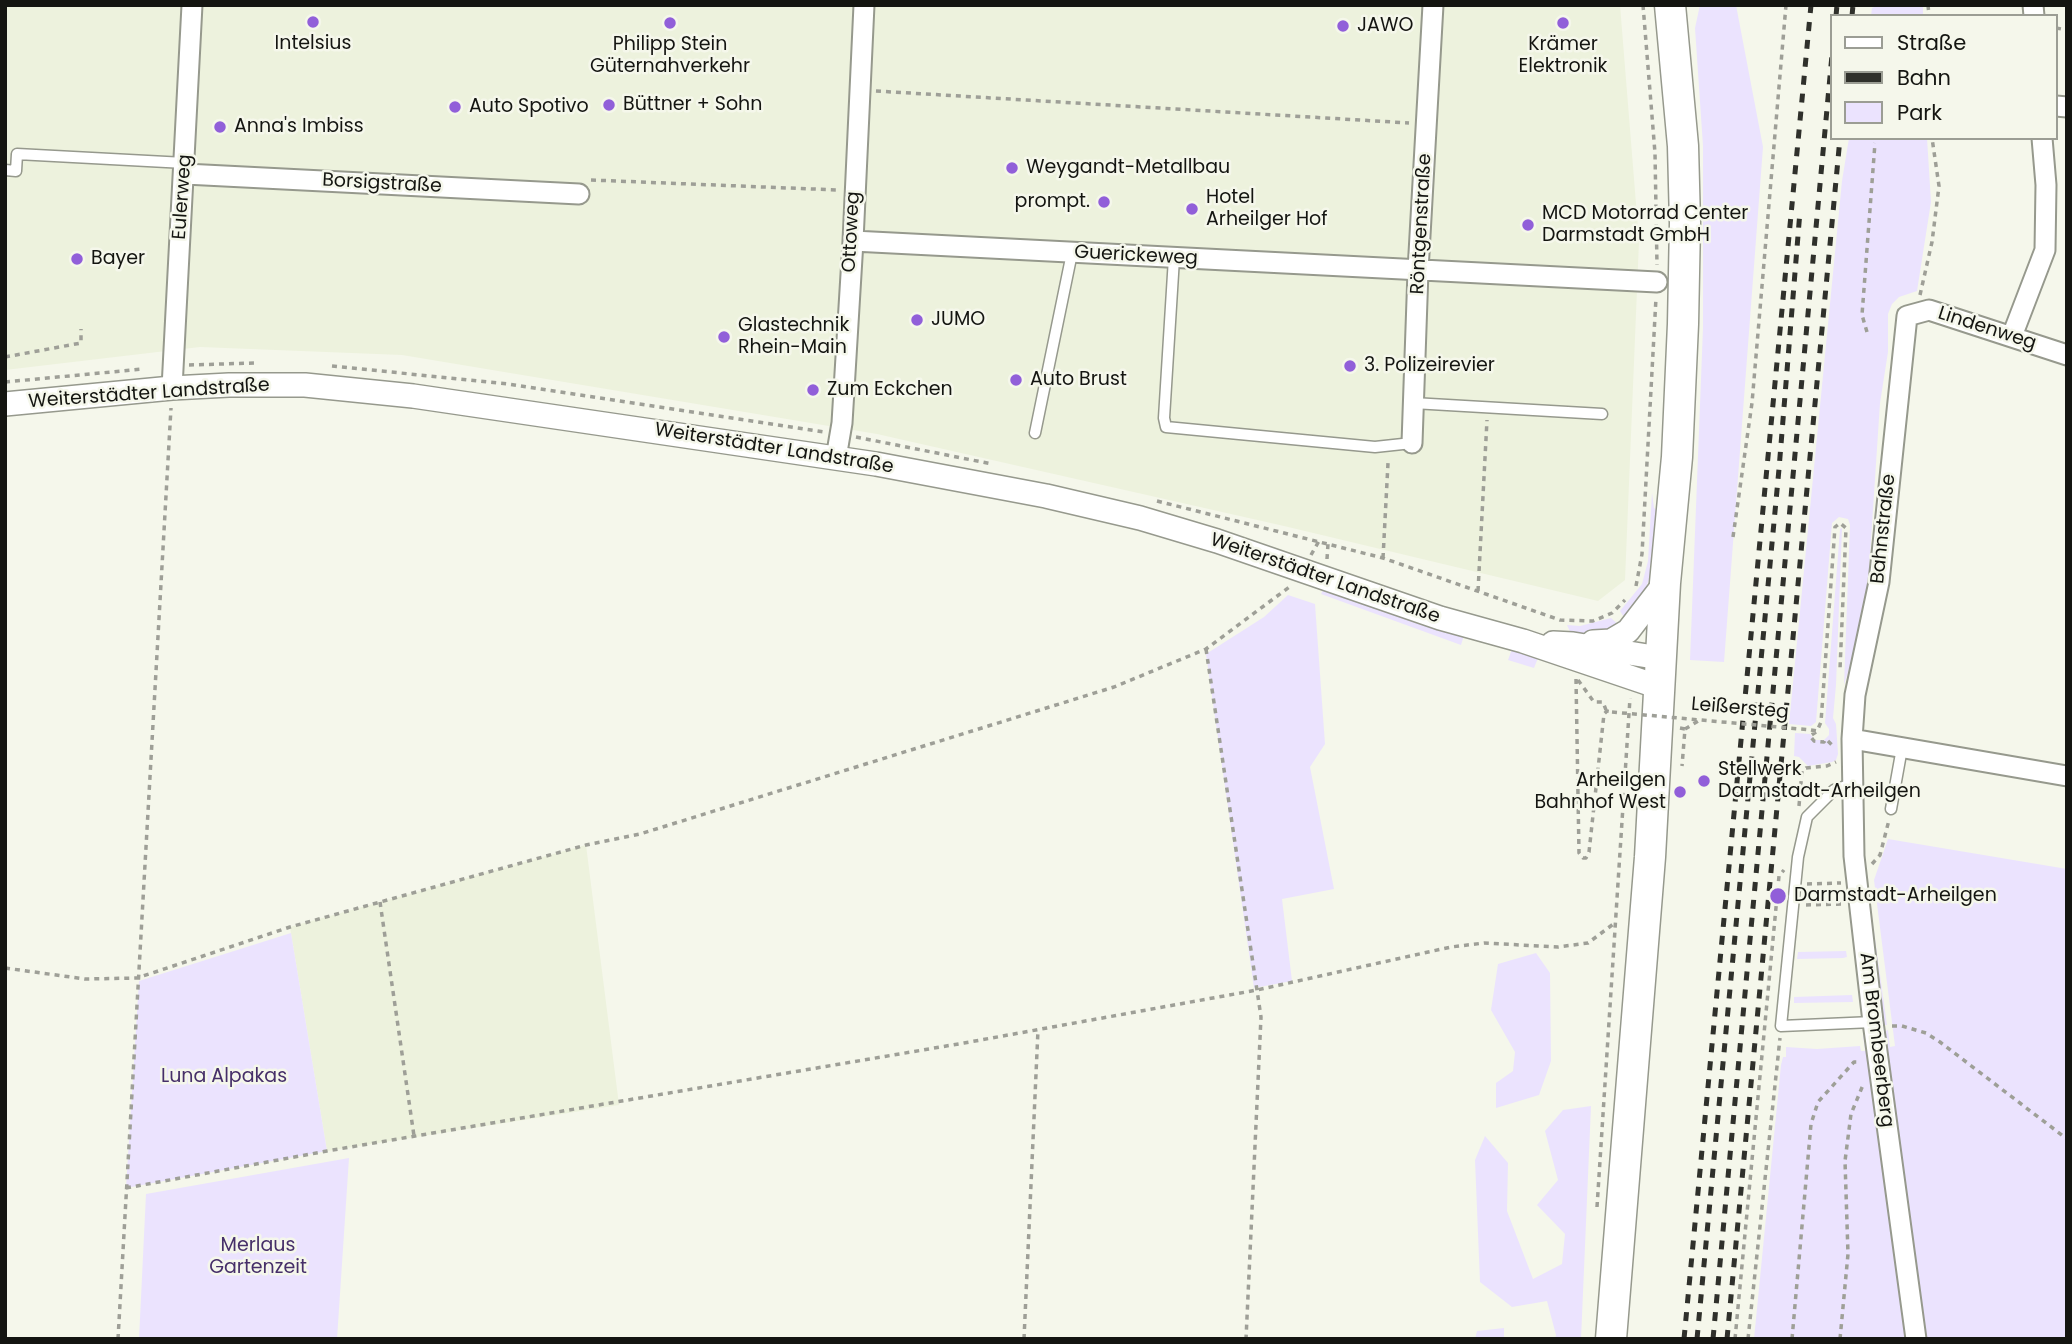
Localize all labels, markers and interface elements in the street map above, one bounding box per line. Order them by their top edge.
marker: Intelsius [305,14,321,30]
legend [1830,14,2058,140]
marker: Philipp Stein Güternahverkehr [662,15,678,31]
place label: JAWO [1357,15,1413,37]
marker: Krämer Elektronik [1555,15,1571,31]
marker: JAWO [1335,18,1351,34]
text: Straße [1897,28,1966,57]
place label: Intelsius [275,33,351,55]
place label: Philipp Stein Güternahverkehr [590,34,750,78]
place label: Krämer Elektronik [1519,34,1607,78]
text: Bahn [1897,63,1951,92]
place label: Büttner + Sohn [623,94,762,116]
place label: Auto Spotivo [469,96,589,118]
marker: Büttner + Sohn [601,97,617,113]
text: Park [1897,98,1942,127]
marker: Auto Spotivo [447,99,463,115]
place label: Anna's Imbiss [234,116,364,138]
marker: Anna's Imbiss [212,119,228,135]
street label: Eulerweg [169,153,197,241]
street label: Röntgenstraße [1407,153,1437,295]
place label: Weygandt-Metallbau [1026,157,1230,179]
marker: Weygandt-Metallbau [1004,160,1020,176]
street label: Borsigstraße [322,169,442,199]
place label: Hotel Arheilger Hof [1206,187,1328,231]
street label: Ottoweg [838,191,866,273]
place label: prompt. [1015,191,1090,213]
marker: prompt. [1096,194,1112,210]
marker: Hotel Arheilger Hof [1184,201,1200,217]
place label: MCD Motorrad Center Darmstadt GmbH [1542,203,1748,247]
marker: MCD Motorrad Center Darmstadt GmbH [1520,217,1536,233]
street label: Guerickeweg [1074,241,1198,271]
place label: Bayer [91,248,145,270]
marker: Bayer [69,251,85,267]
street label: Lindenweg [1935,302,2039,356]
place label: JUMO [931,309,985,331]
marker: JUMO [909,312,925,328]
place label: Glastechnik Rhein-Main [738,315,849,359]
marker: Glastechnik Rhein-Main [716,329,732,345]
place label: 3. Polizeirevier [1364,355,1495,377]
marker: 3. Polizeirevier [1342,358,1358,374]
place label: Auto Brust [1030,369,1127,391]
marker: Auto Brust [1008,372,1024,388]
street label: Weiterstädter Landstraße [28,374,270,414]
place label: Zum Eckchen [827,379,953,401]
marker: Zum Eckchen [805,382,821,398]
street label: Weiterstädter Landstraße [653,419,895,479]
street label: Bahnstraße [1867,473,1901,585]
street label: Weiterstädter Landstraße [1207,529,1443,629]
street label: Leißersteg [1690,693,1790,725]
place label: Stellwerk Darmstadt-Arheilgen [1718,759,1921,803]
place label: Arheilgen Bahnhof West [1534,770,1666,814]
marker: Stellwerk Darmstadt-Arheilgen [1696,773,1712,789]
marker: Arheilgen Bahnhof West [1672,784,1688,800]
place label: Darmstadt-Arheilgen [1794,885,1997,907]
marker: Darmstadt-Arheilgen [1768,886,1788,906]
street label: Am Brombeerberg [1854,951,1898,1129]
park label: Luna Alpakas [161,1066,287,1088]
park label: Merlaus Gartenzeit [209,1235,307,1279]

